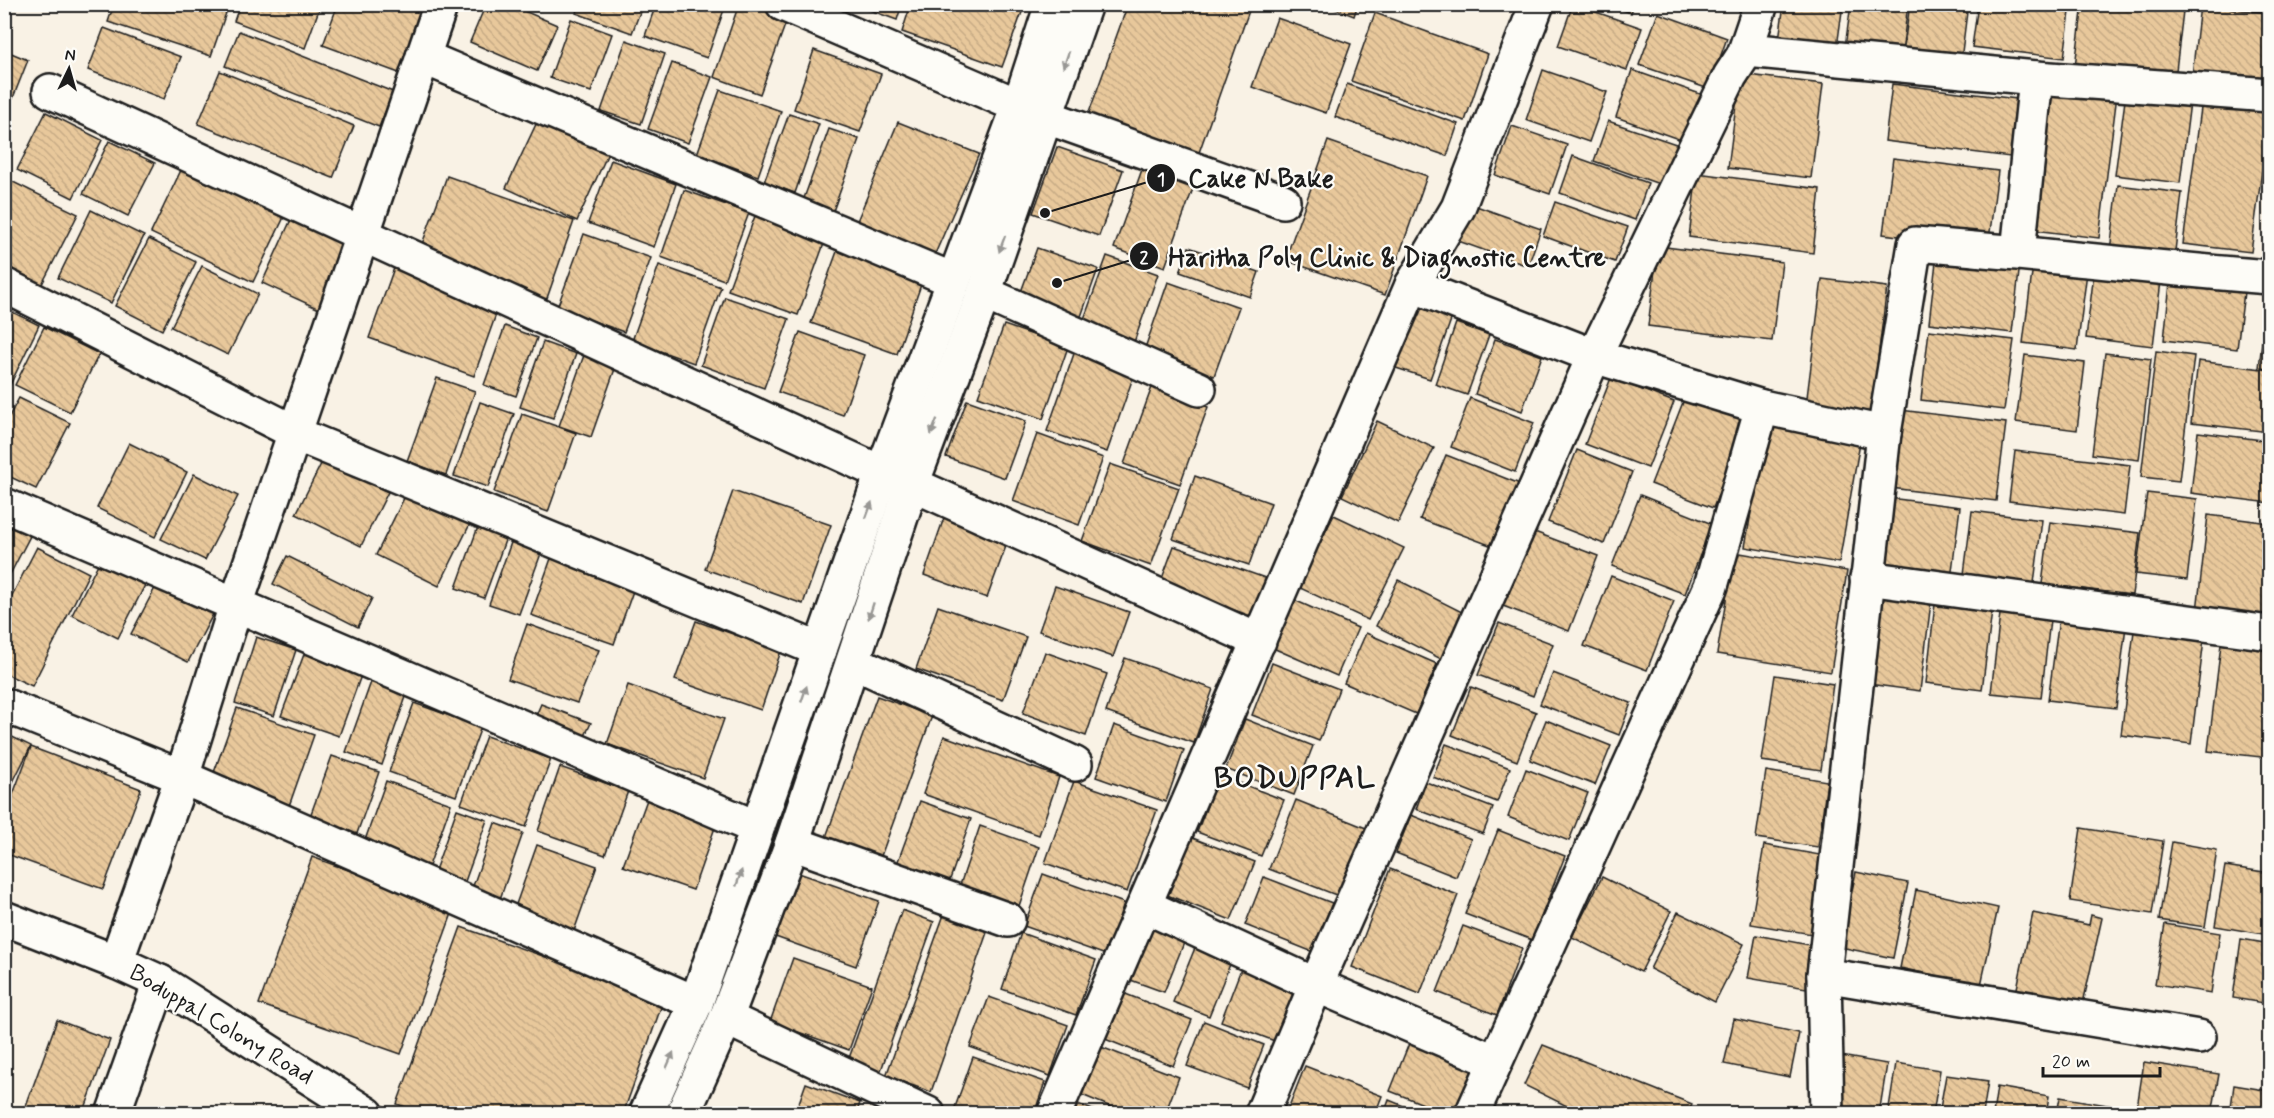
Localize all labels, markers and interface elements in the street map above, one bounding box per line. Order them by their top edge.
north arrow [39,39,99,99]
text: N [64,45,76,66]
one-way arrow [1061,51,1071,69]
callout: Cake N Bake [1146,156,1346,200]
text: Cake N Bake [1188,163,1334,197]
text: 1 [1157,168,1165,192]
callout: Haritha Poly Clinic & Diagnostic Centre [1129,234,1615,278]
one-way arrow [996,235,1006,253]
text: Haritha Poly Clinic & Diagnostic Centre [1168,242,1606,279]
text: 2 [1140,246,1149,270]
one-way arrow [928,418,938,436]
one-way arrow [865,501,875,519]
one-way arrow [865,602,875,620]
one-way arrow [800,685,810,703]
district label: BODUPPAL [1214,759,1376,798]
one-way arrow [735,869,745,887]
street label: Boduppal Colony Road [123,958,319,1092]
scale bar [2043,1040,2160,1078]
text: 20 m [2052,1050,2090,1074]
one-way arrow [665,1051,675,1069]

